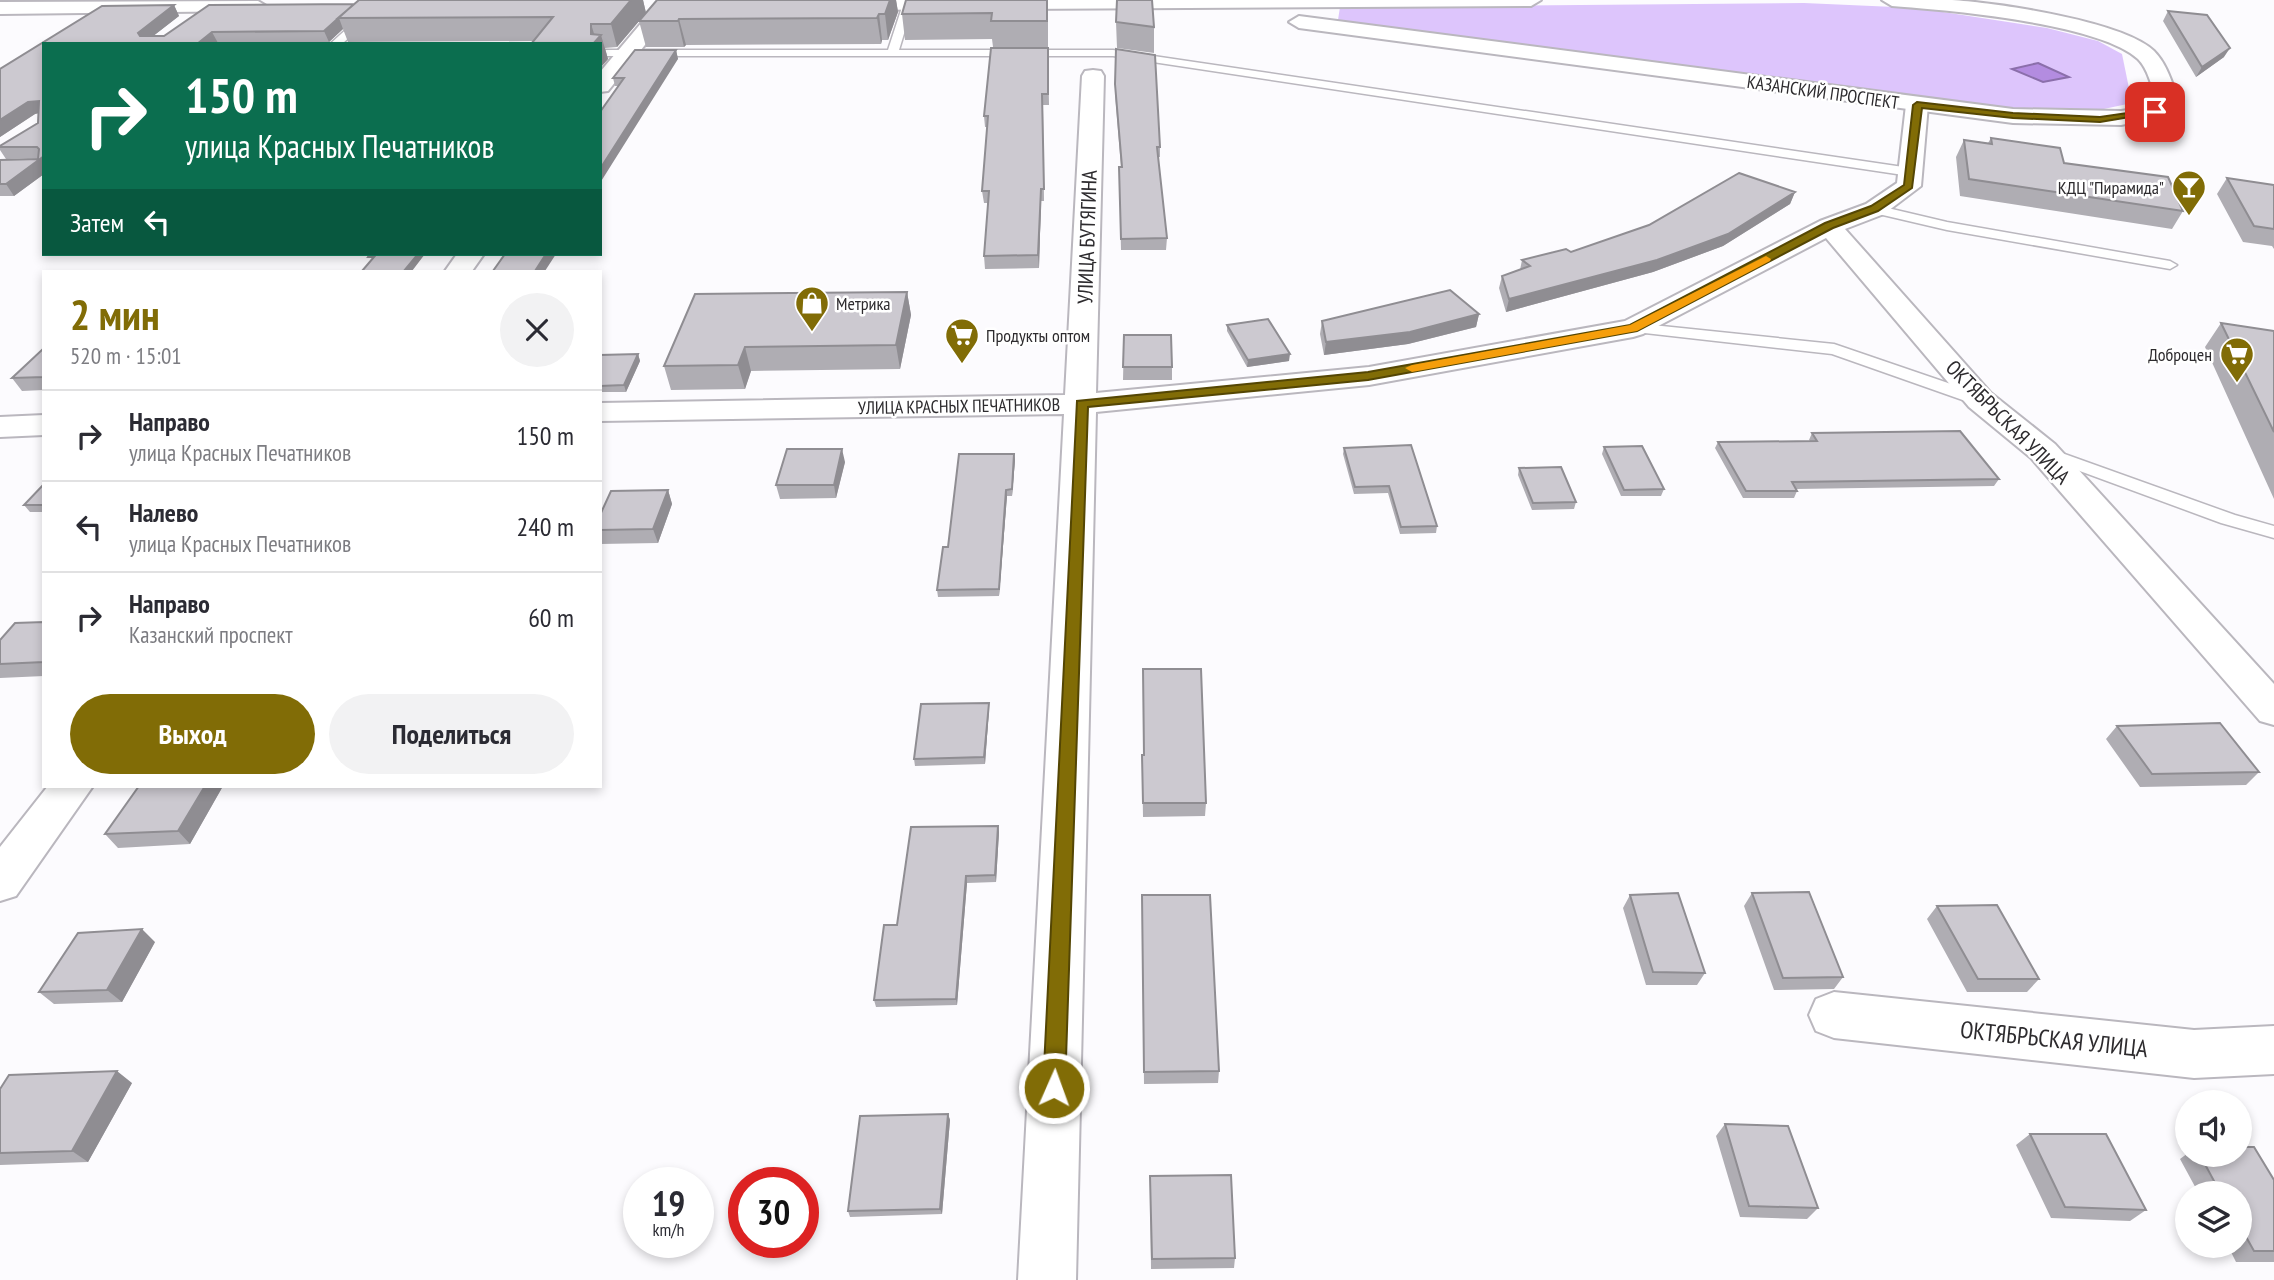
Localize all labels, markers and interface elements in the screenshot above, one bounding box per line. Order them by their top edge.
text: 150 m [185,63,298,127]
icon: right [70,70,161,161]
street label: КАЗАНСКИЙ ПРОСПЕКТ [1746,70,1900,114]
pin [2125,82,2185,142]
icon: arrive [2136,93,2174,131]
text: улица Красных Печатников [185,125,494,167]
bar icon: КДЦ "Пирамида" [2170,168,2208,217]
street label: УЛИЦА БУТЯГИНА [1071,169,1103,305]
place label: КДЦ "Пирамида" [2058,176,2164,199]
icon: left [138,203,176,241]
text: Затем [70,206,124,239]
shop icon: Метрика [793,284,831,333]
text: 2 мин [70,287,160,342]
place label: Метрика [836,292,891,315]
button: close [500,293,574,367]
supermarket icon: Продукты оптом [943,316,981,365]
place label: Продукты оптом [986,324,1090,347]
supermarket icon: Доброцен [2218,335,2256,384]
text: 520 m · 15:01 [70,341,182,370]
place label: Доброцен [2148,343,2212,366]
street label: ОКТЯБРЬСКАЯ УЛИЦА [1940,354,2076,490]
street label: УЛИЦА КРАСНЫХ ПЕЧАТНИКОВ [858,393,1060,419]
text: Направо [129,405,210,438]
icon: right [70,417,108,455]
text: 150 m [516,419,574,452]
text: улица Красных Печатников [129,438,351,467]
text: Налево [129,496,198,529]
icon: left [70,508,108,546]
text: 240 m [516,510,574,543]
text: улица Красных Печатников [129,529,351,558]
text: Направо [129,587,210,620]
icon: right [70,599,108,637]
text: 60 m [528,601,574,634]
text: Казанский проспект [129,620,293,649]
button: Выход [70,694,315,774]
button: Поделиться [329,694,574,774]
street label: ОКТЯБРЬСКАЯ УЛИЦА [1959,1014,2150,1064]
position arrow [1017,1051,1091,1125]
map controls [2175,1090,2252,1258]
button: sound [2175,1090,2252,1167]
speed limit sign: 30 [728,1167,819,1258]
text: 19 [652,1180,685,1226]
button: layers [2175,1181,2252,1258]
text: km/h [653,1218,684,1241]

